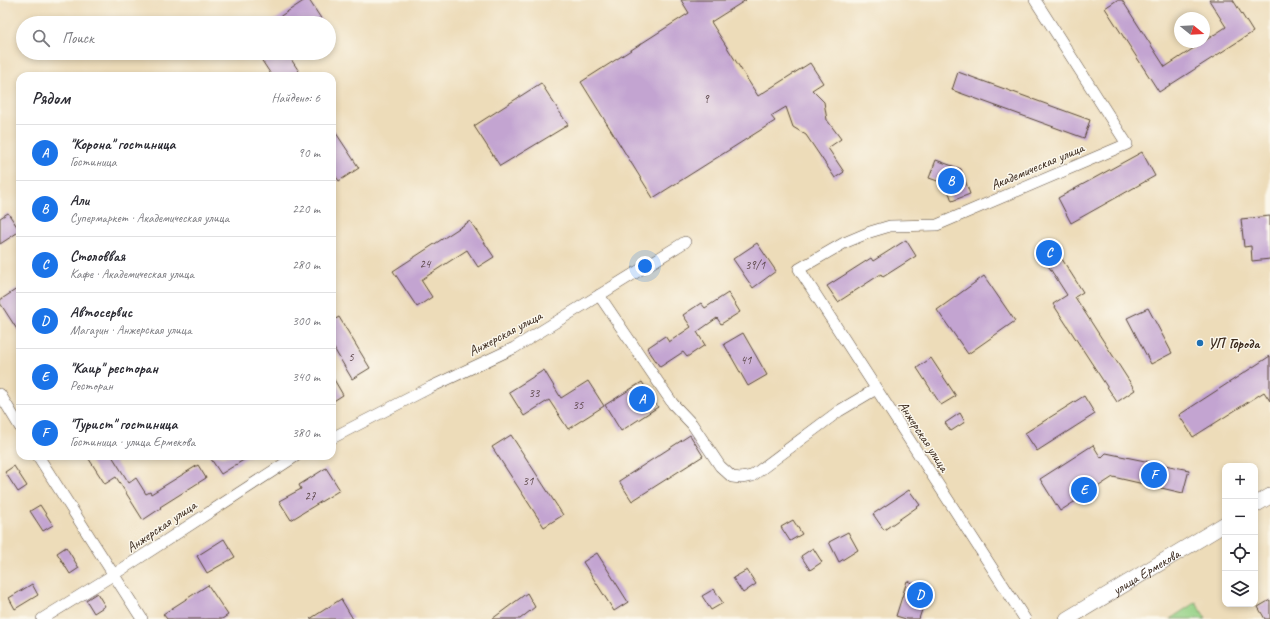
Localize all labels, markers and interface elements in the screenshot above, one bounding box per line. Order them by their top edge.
north arrow [1174,12,1210,48]
search box [16,16,336,60]
icon: search [30,27,52,49]
text: Поиск [62,29,94,48]
text: Рядом [32,88,70,109]
text: Найдено: 6 [272,90,320,106]
house number: 9 [703,91,710,107]
text: "Корона" гостиница [70,135,175,154]
street label: Академическая улица [988,139,1087,194]
text: A [42,145,48,161]
text: 90 m [298,145,320,161]
text: Гостиница [70,154,116,170]
pin: B [938,166,964,196]
text: Али [70,191,89,210]
text: B [42,201,48,217]
text: 220 m [292,201,320,217]
text: Супермаркет · Академическая улица [70,210,229,226]
pin: C [1036,238,1062,268]
text: Столоввая [70,247,125,266]
house number: 24 [420,256,432,272]
your location [635,256,655,276]
text: C [42,257,48,273]
text: 280 m [292,257,320,273]
house number: 39/1 [745,257,766,273]
text: Кафе · Академическая улица [70,266,194,282]
text: Автосервис [70,303,132,322]
street label: Анжерская улица [466,306,546,360]
text: D [41,313,49,329]
text: 300 m [292,313,320,329]
text: Магазин · Анжерская улица [70,322,191,338]
place label: УП Города [1208,335,1261,352]
marker: УП Города [1195,338,1205,348]
house number: 5 [348,349,354,365]
house number: 41 [741,352,752,368]
text: "Каир" ресторан [70,359,158,378]
text: E [42,369,48,385]
text: 340 m [292,369,320,385]
text: Ресторан [70,378,113,394]
pin: A [629,384,655,414]
house number: 33 [529,385,541,401]
house number: 35 [573,397,584,413]
street label: Анжерская улица [895,398,953,476]
text: "Турист" гостиница [70,415,177,434]
text: F [42,425,48,441]
text: 380 m [292,425,320,441]
text: Гостиница · улица Ермекова [70,434,195,450]
pin: F [1141,460,1167,490]
map controls [1222,463,1258,607]
button: + [1222,463,1258,499]
house number: 31 [523,473,534,489]
pin: E [1071,475,1097,505]
house number: 27 [305,488,316,504]
street label: Анжерская улица [123,496,200,556]
button: − [1222,499,1258,535]
button: locate [1222,535,1258,571]
street label: улица Ермекова [1109,545,1184,599]
button: layers [1222,571,1258,607]
pin: D [907,580,933,610]

